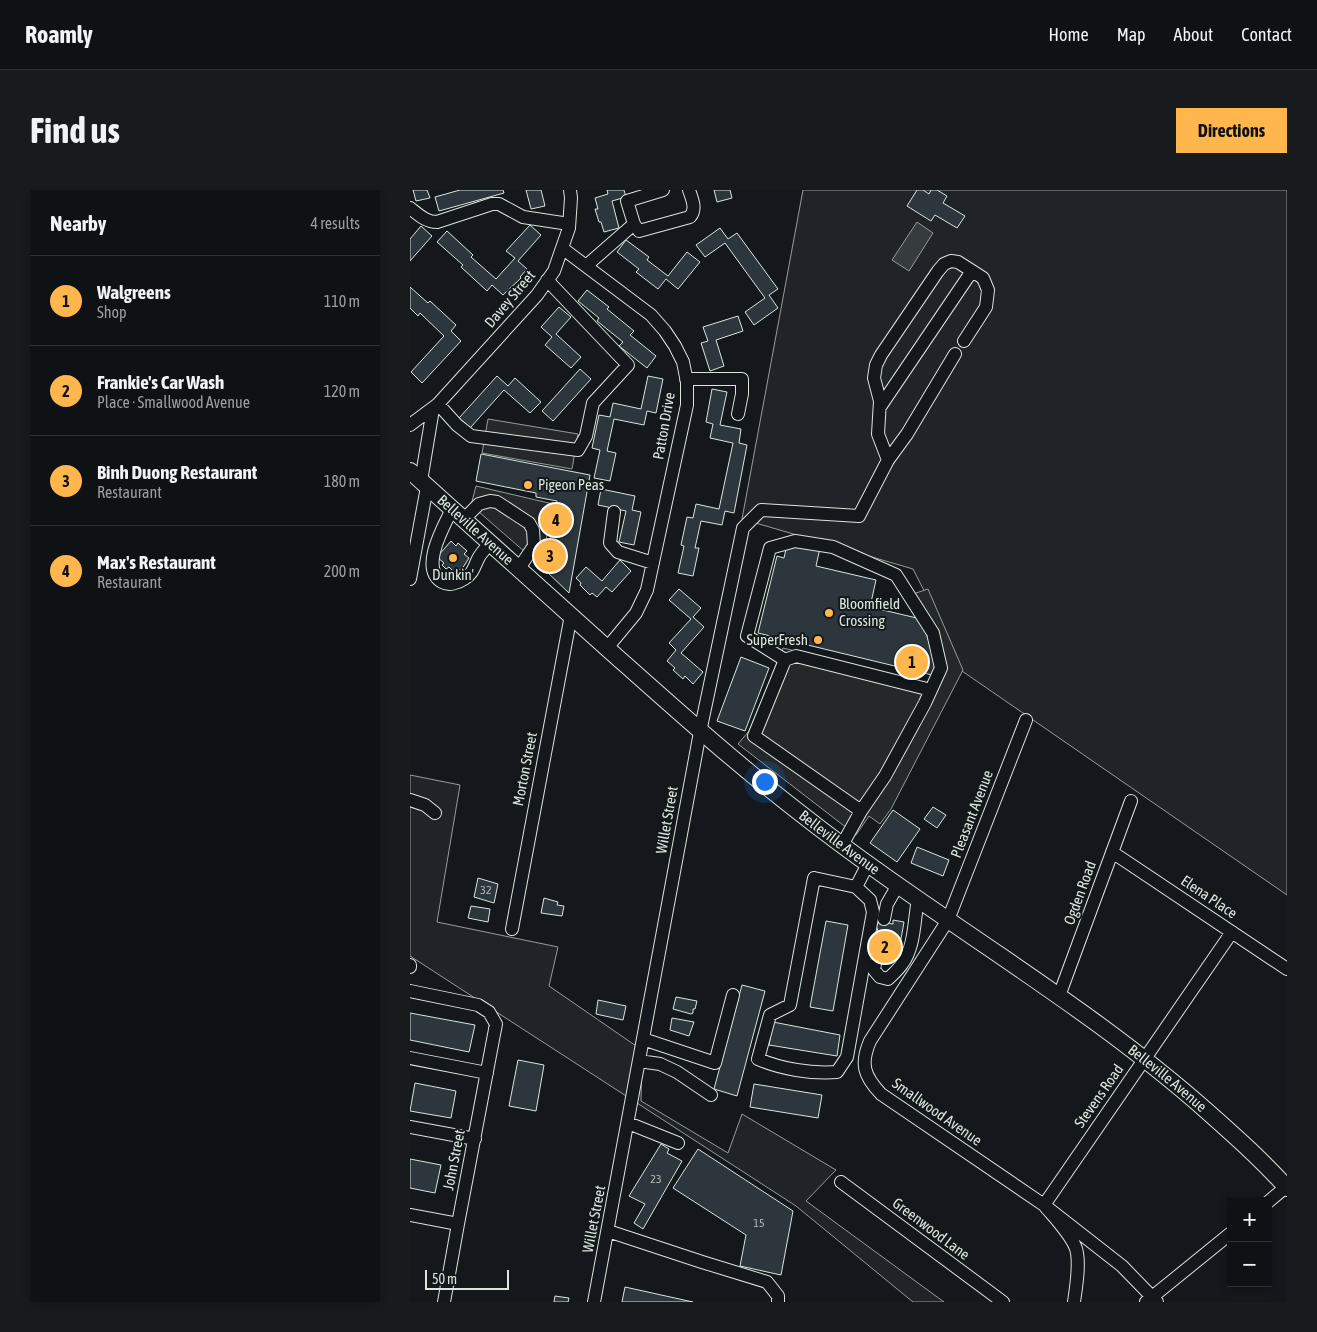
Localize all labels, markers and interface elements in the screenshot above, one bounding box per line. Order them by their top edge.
text: Roamly [25,21,93,48]
text: Home [1049,24,1089,45]
text: Map [1117,24,1146,45]
text: About [1174,24,1213,45]
text: Contact [1241,24,1292,45]
button: Directions [1176,108,1287,153]
text: Find us [30,110,120,150]
text: Nearby [50,211,106,235]
text: 4 results [310,214,360,232]
street label: Davey Street [481,267,538,331]
text: Walgreens [97,281,171,303]
text: 1 [62,292,70,310]
text: 110 m [324,292,360,310]
text: Shop [97,303,127,321]
text: Frankie's Car Wash [97,371,224,393]
text: 2 [62,382,70,400]
text: 120 m [324,382,360,400]
street label: Patton Drive [649,391,678,461]
text: Place · Smallwood Avenue [97,393,250,411]
text: Binh Duong Restaurant [97,461,257,483]
text: 3 [62,472,70,490]
text: 180 m [324,472,360,490]
place label: Pigeon Peas [538,476,604,493]
marker: Pigeon Peas [522,479,534,491]
text: Restaurant [97,483,162,501]
street label: Belleville Avenue [434,491,517,568]
pin: 4 [540,501,572,539]
pin: 3 [534,537,566,575]
text: Max's Restaurant [97,551,216,573]
marker: Dunkin' [447,552,459,564]
text: 4 [62,562,70,580]
text: 200 m [324,562,360,580]
place label: Dunkin' [432,566,474,583]
text: Restaurant [97,573,162,591]
place label: Bloomfield Crossing [839,595,900,629]
marker: Bloomfield Crossing [823,607,835,619]
place label: SuperFresh [747,631,808,648]
marker: SuperFresh [812,634,824,646]
pin: 1 [896,643,928,681]
street label: Morton Street [509,731,540,807]
street label: Pleasant Avenue [947,767,996,860]
your location [752,769,778,795]
street label: Willet Street [652,785,681,855]
street label: Belleville Avenue [796,807,883,878]
street label: Ogden Road [1060,859,1099,927]
street label: Elena Place [1178,872,1241,922]
house number: 32 [480,883,492,897]
pin: 2 [869,928,901,966]
street label: Belleville Avenue [1125,1041,1210,1115]
street label: Stevens Road [1071,1061,1127,1131]
street label: Smallwood Avenue [889,1074,986,1149]
street label: John Street [439,1128,468,1192]
house number: 23 [650,1172,662,1186]
street label: Willet Street [579,1184,608,1254]
street label: Greenwood Lane [889,1194,973,1263]
map controls [1227,1197,1272,1287]
button: + [1227,1197,1272,1242]
house number: 15 [753,1216,765,1230]
button: − [1227,1242,1272,1287]
scale bar [425,1267,509,1290]
text: 50 m [432,1271,457,1287]

